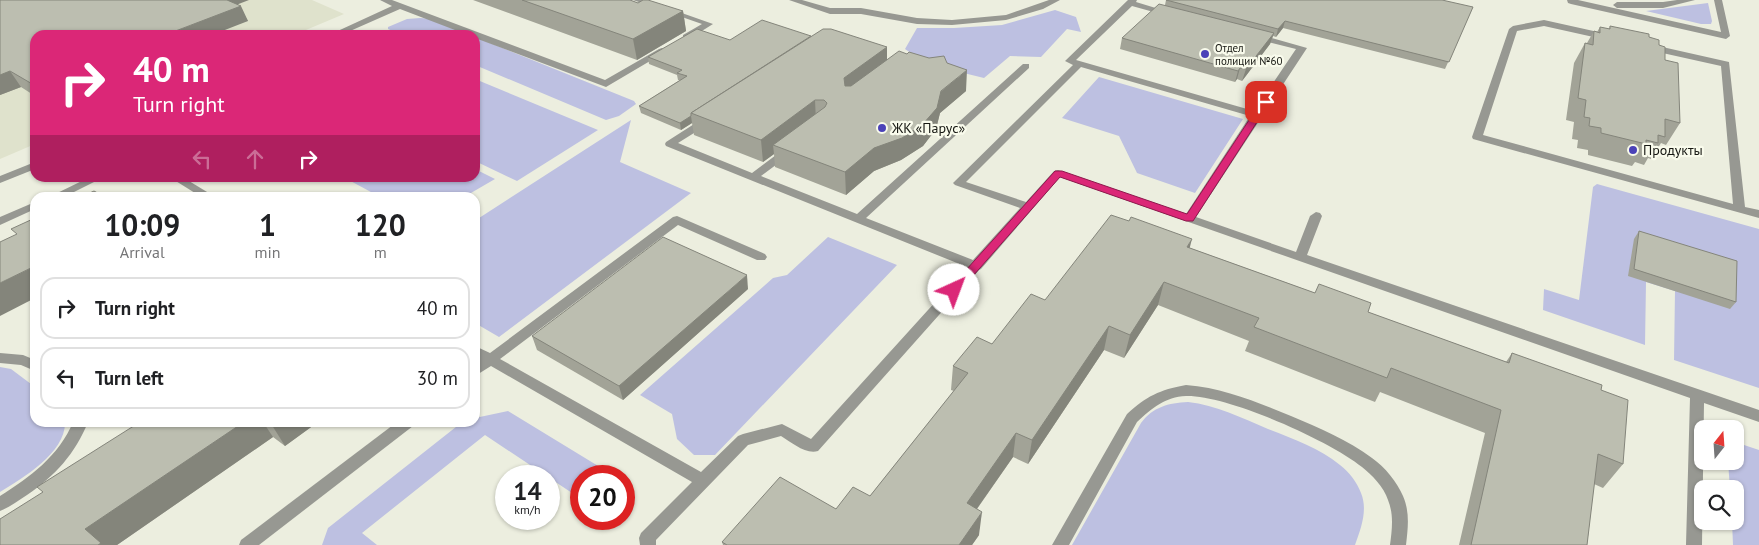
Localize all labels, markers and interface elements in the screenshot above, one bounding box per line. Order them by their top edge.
place label: Отдел полиции №60 [1215,41,1282,68]
text: 40 m [133,46,210,92]
marker: Отдел полиции №60 [1199,48,1211,60]
icon: right [50,50,115,115]
pin [1245,81,1287,123]
icon: arrive [1252,88,1280,116]
text: Turn right [133,90,225,118]
place label: ЖК «Парус» [891,119,966,137]
marker: ЖК «Парус» [876,122,888,134]
place label: Продукты [1643,141,1703,159]
marker: Продукты [1627,144,1639,156]
icon: left [188,145,216,173]
icon: ahead [241,145,269,173]
icon: right [294,145,322,173]
text: 10:09 [104,205,180,244]
text: 1 [259,205,276,244]
text: 120 [355,205,406,244]
text: Arrival [120,242,165,262]
text: min [255,242,281,262]
text: m [374,242,387,262]
position arrow [927,263,979,315]
icon: right [52,294,80,322]
text: Turn right [95,296,175,320]
text: 40 m [417,296,458,320]
icon: left [52,364,80,392]
text: Turn left [95,366,164,390]
text: 30 m [417,366,458,390]
north arrow [1694,420,1744,470]
map controls [1694,420,1744,530]
speed limit sign: 20 [570,465,635,530]
text: 14 [513,475,542,507]
button: search [1694,480,1744,530]
text: km/h [514,502,541,517]

